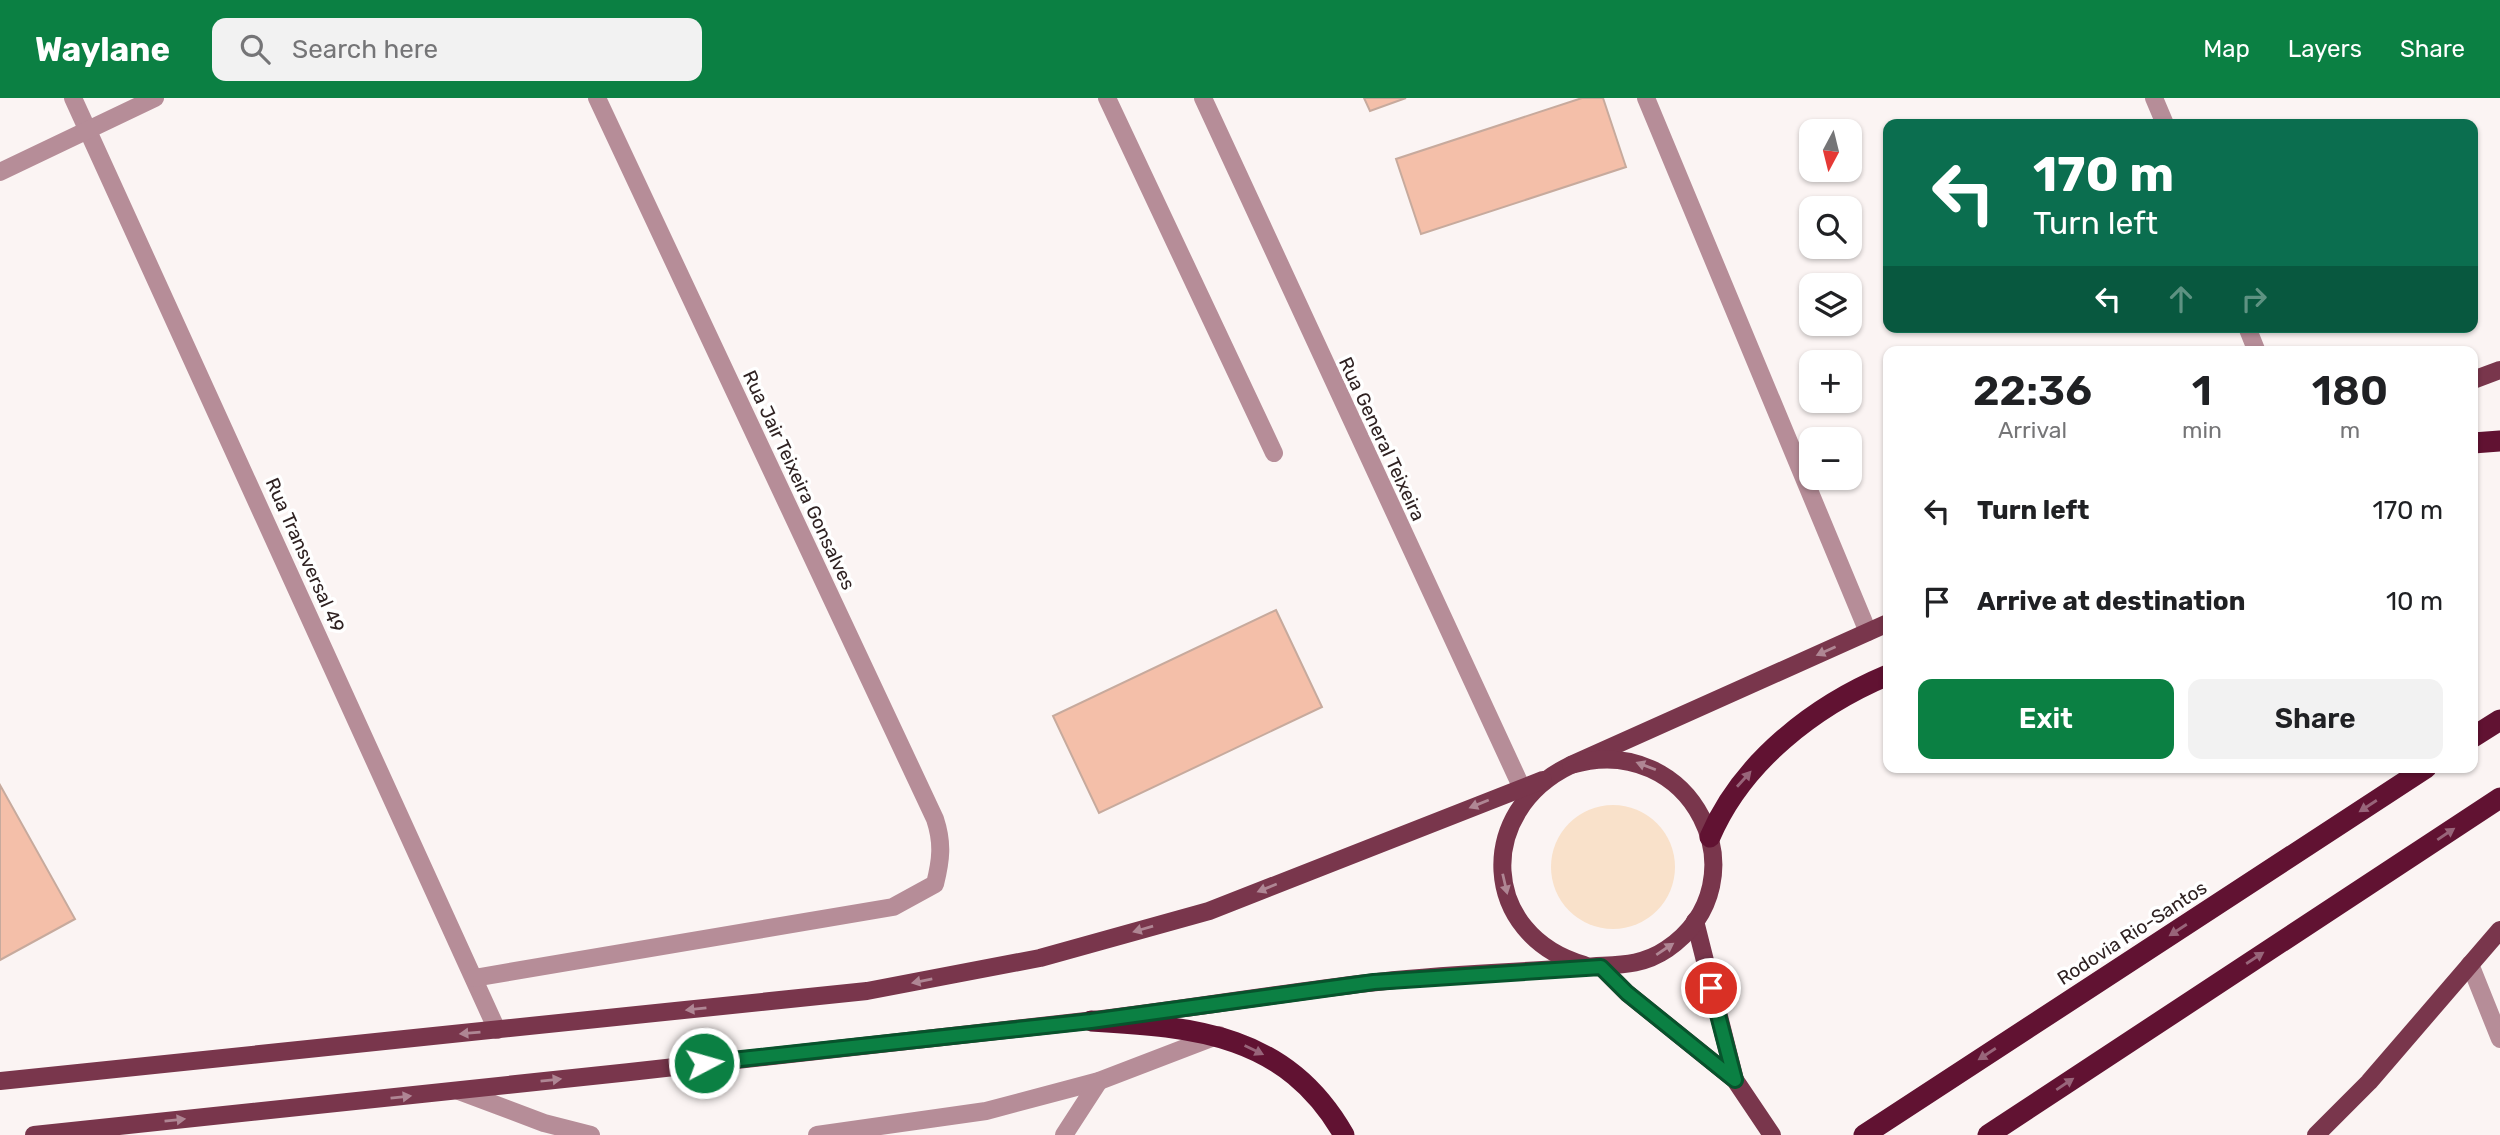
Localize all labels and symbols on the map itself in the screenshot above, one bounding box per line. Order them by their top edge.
north arrow [1799,119,1862,182]
street label: Rua General Teixeira [1334,353,1430,525]
street label: Rua Jair Teixeira Gonsalves [738,367,860,593]
street label: Rua Transversal 49 [261,474,349,636]
one-way arrow [1816,645,1836,657]
one-way arrow [1636,761,1657,772]
one-way arrow [1736,771,1752,788]
one-way arrow [1468,798,1489,809]
one-way arrow [2359,799,2378,812]
one-way arrow [2436,828,2456,841]
one-way arrow [1500,873,1511,895]
street label: Rodovia Rio-Santos [2053,876,2211,990]
one-way arrow [1257,882,1278,893]
one-way arrow [2169,923,2187,937]
one-way arrow [1132,924,1154,935]
one-way arrow [1656,943,1675,956]
one-way arrow [2246,951,2264,965]
pin [1681,958,1741,1018]
one-way arrow [911,975,933,986]
one-way arrow [685,1004,707,1015]
position arrow [667,1026,741,1100]
one-way arrow [459,1028,481,1039]
one-way arrow [1244,1044,1264,1055]
one-way arrow [1978,1048,1997,1061]
one-way arrow [540,1075,562,1086]
one-way arrow [2055,1077,2075,1090]
one-way arrow [390,1091,412,1102]
one-way arrow [164,1115,186,1126]

